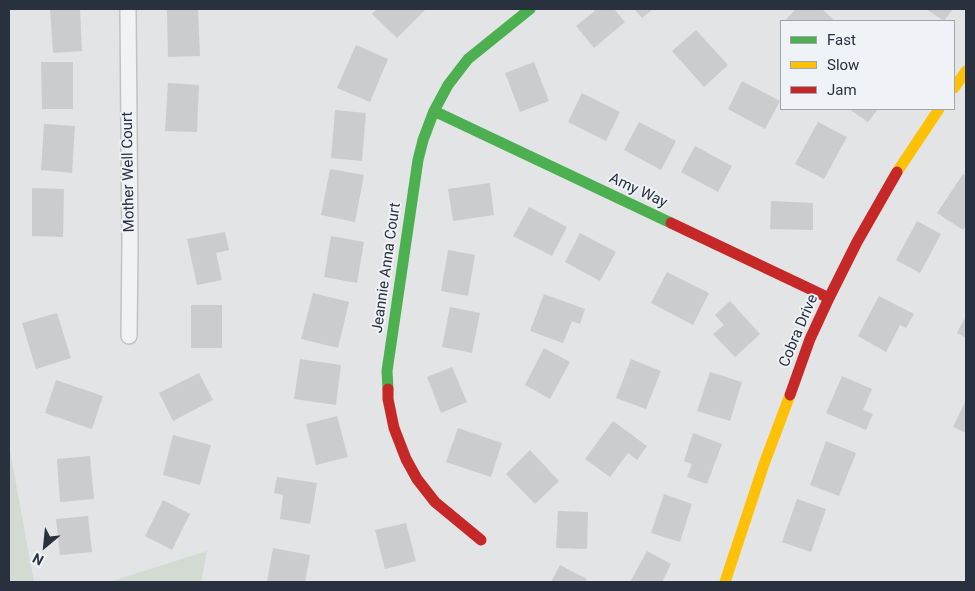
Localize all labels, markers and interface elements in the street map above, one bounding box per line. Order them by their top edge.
legend [780,20,955,110]
text: Fast [827,31,856,49]
text: Slow [827,56,859,74]
text: Jam [827,81,857,99]
street label: Mother Well Court [119,112,139,232]
street label: Amy Way [606,170,670,212]
street label: Jeannie Anna Court [369,202,405,334]
street label: Cobra Drive [776,292,822,370]
north arrow [20,521,70,571]
text: N [30,550,46,569]

